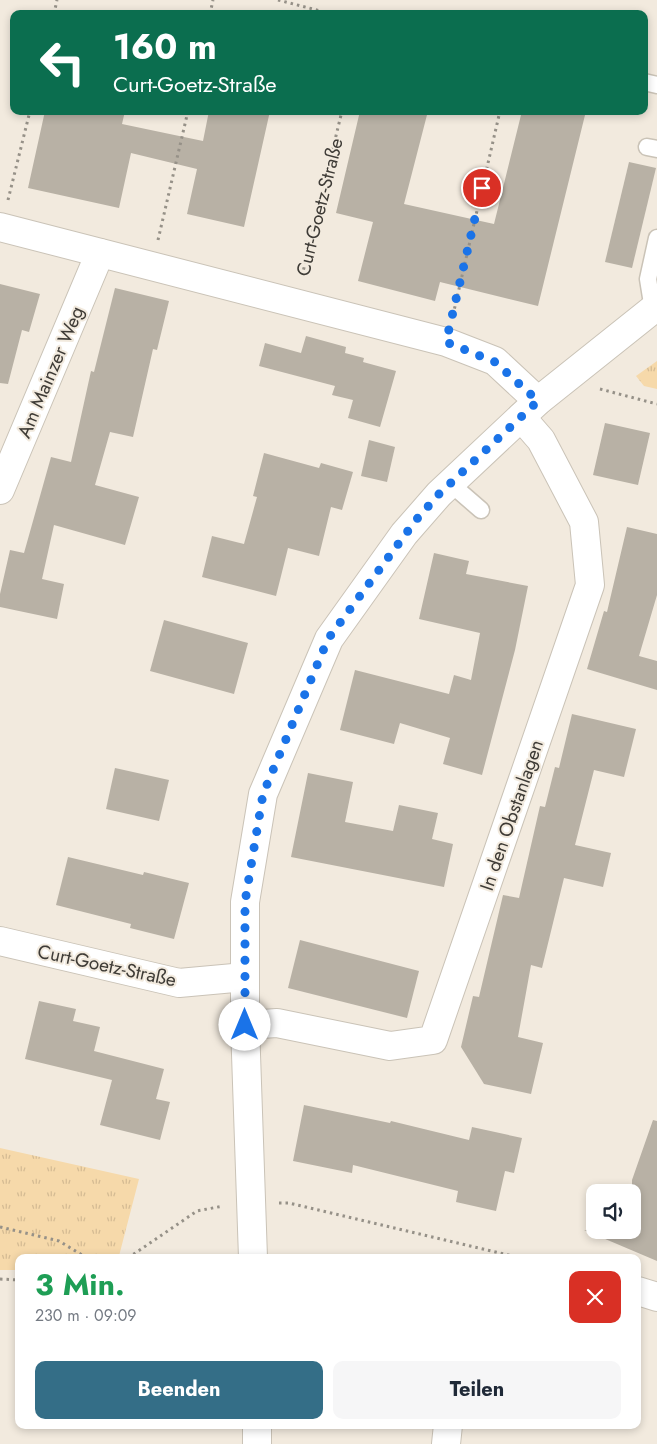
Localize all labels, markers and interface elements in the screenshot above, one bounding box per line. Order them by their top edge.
text: 160 m [113,22,217,72]
icon: left [30,30,95,95]
text: Curt-Goetz-Straße [113,68,277,100]
street label: Curt-Goetz-Straße [289,135,350,279]
pin [461,167,503,209]
icon: arrive [468,174,496,202]
street label: Am Mainzer Weg [11,302,90,442]
street label: In den Obstanlagen [473,736,550,894]
street label: Curt-Goetz-Straße [35,938,179,993]
position arrow [218,998,270,1050]
map controls [586,1184,641,1239]
button: sound [586,1184,641,1239]
text: 3 Min. [35,1263,125,1306]
button: close [569,1271,621,1323]
text: 230 m · 09:09 [35,1304,137,1327]
button: Beenden [35,1361,323,1419]
button: Teilen [333,1361,621,1419]

